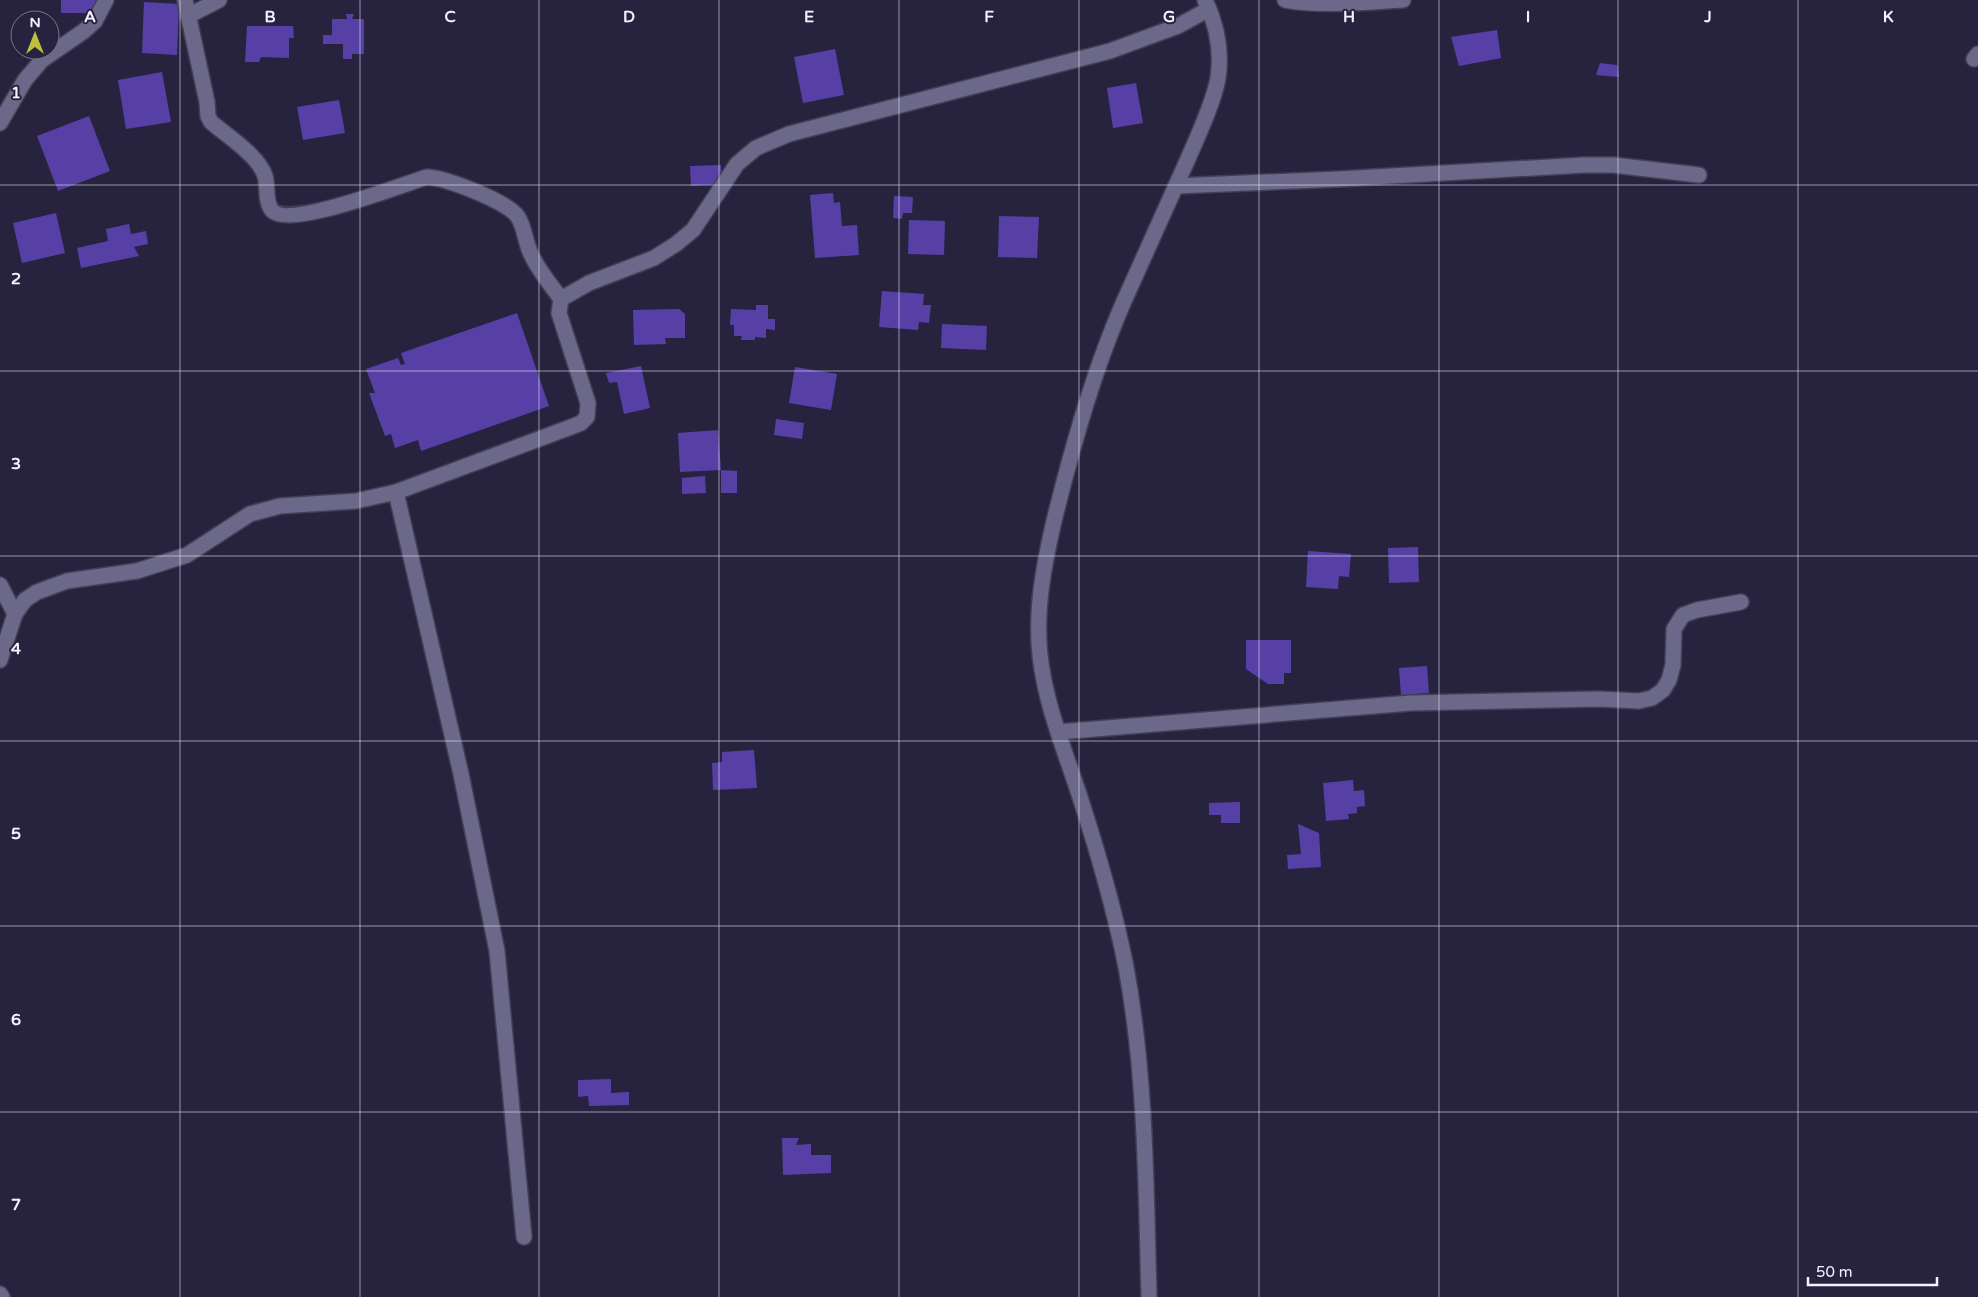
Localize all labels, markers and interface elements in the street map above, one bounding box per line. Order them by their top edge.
text: A [84,7,96,27]
text: B [264,7,276,27]
text: C [444,7,456,27]
text: D [623,7,635,27]
text: E [804,7,814,27]
text: F [984,7,994,27]
text: G [1163,7,1175,27]
text: H [1343,7,1355,27]
text: I [1526,7,1530,27]
text: J [1703,7,1712,27]
text: K [1883,7,1894,27]
north arrow [10,10,60,60]
text: N [29,14,41,31]
text: 1 [11,83,21,103]
text: 2 [11,269,21,289]
text: 3 [11,454,21,474]
text: 4 [11,639,21,659]
text: 5 [11,824,21,844]
text: 6 [11,1010,21,1030]
text: 7 [11,1195,21,1215]
scale bar [1808,1254,1937,1286]
text: 50 m [1816,1263,1853,1281]

